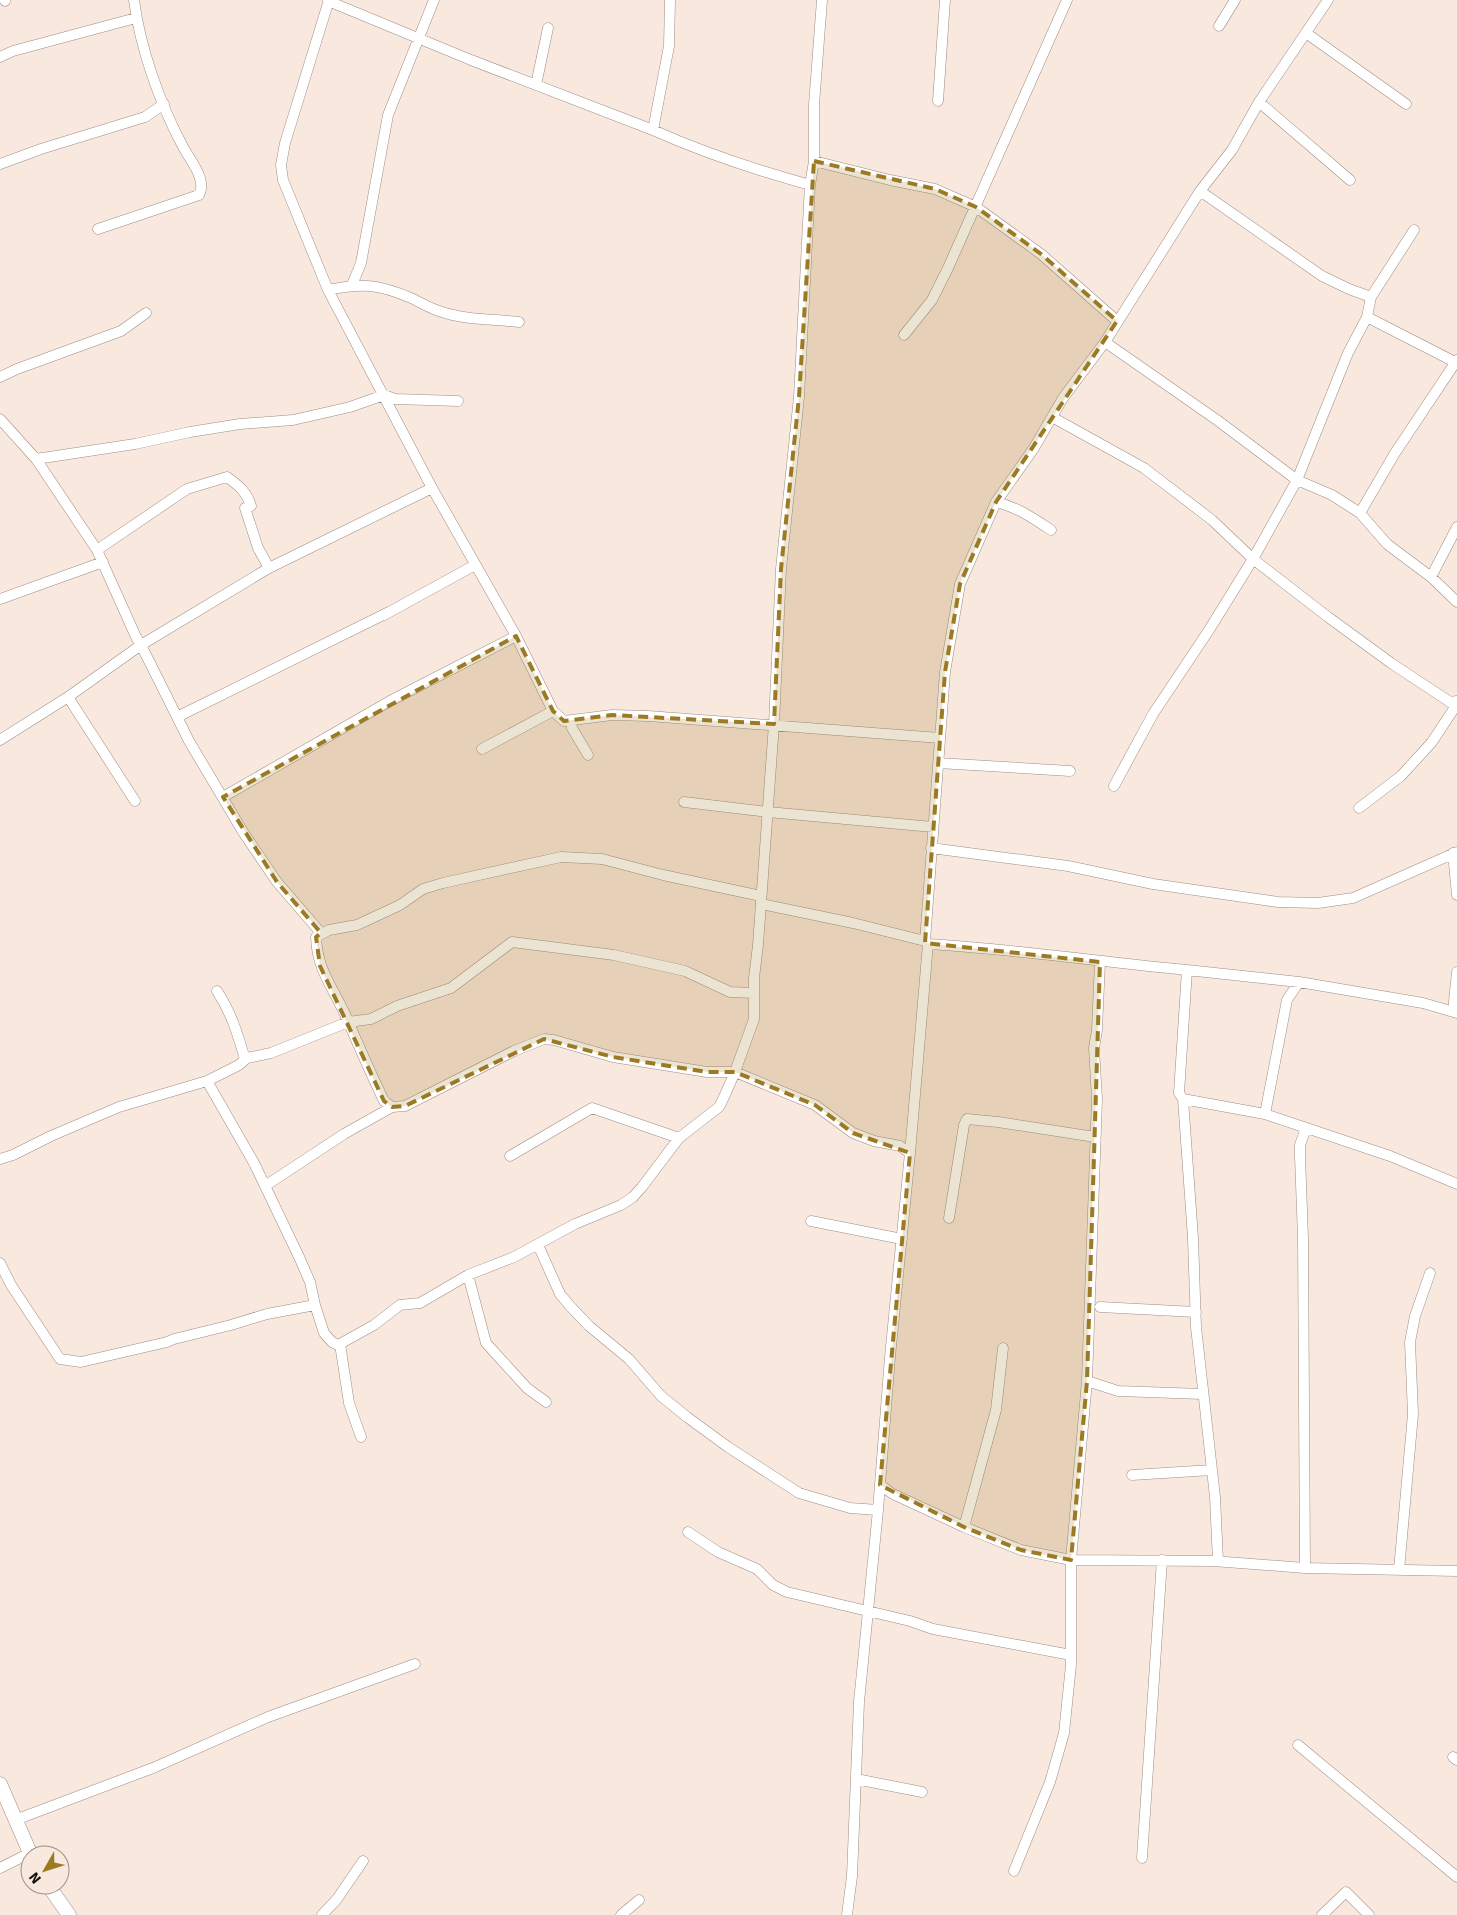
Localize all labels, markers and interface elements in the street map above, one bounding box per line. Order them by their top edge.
north arrow [20,1845,70,1895]
text: N [26,1869,45,1887]

